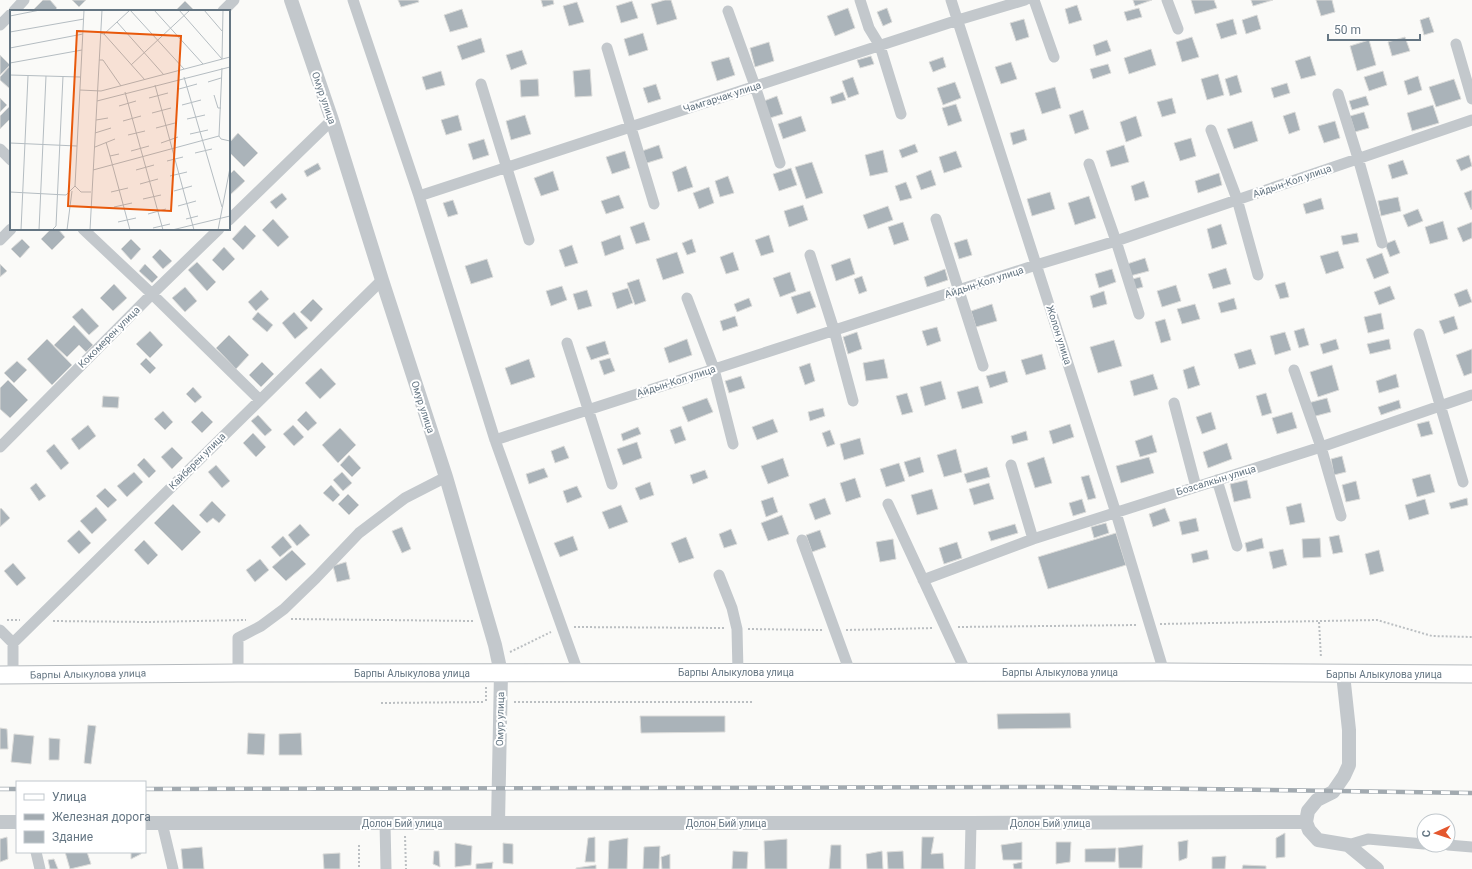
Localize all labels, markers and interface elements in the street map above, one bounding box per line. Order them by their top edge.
inset map [10,10,230,230]
scale bar [1328,16,1420,42]
text: 50 m [1334,23,1361,37]
street label: Омур улица [310,70,338,126]
street label: Чамгарчак улица [682,79,762,115]
street label: Айдын-Кол улица [1251,162,1333,200]
street label: Айдын-Кол улица [943,264,1025,300]
street label: Кокомерен улица [76,304,142,370]
street label: Жолон улица [1044,304,1074,366]
street label: Айдын-Кол улица [635,363,717,399]
street label: Омур улица [409,379,437,435]
street label: Кайберен улица [167,431,227,491]
street label: Бозсалкын улица [1175,463,1257,497]
street label: Барпы Алыкулова улица [30,667,146,681]
street label: Барпы Алыкулова улица [678,667,794,678]
street label: Барпы Алыкулова улица [1002,667,1118,678]
street label: Барпы Алыкулова улица [354,668,470,679]
street label: Барпы Алыкулова улица [1326,669,1442,680]
street label: Омур улица [494,692,506,746]
legend [16,781,146,853]
text: Улица [52,790,87,804]
text: Железная дорога [52,810,151,824]
north arrow [1416,813,1456,853]
street label: Долон Бий улица [362,818,442,829]
street label: Долон Бий улица [686,818,766,829]
street label: Долон Бий улица [1010,818,1090,829]
text: Здание [52,830,93,844]
text: С [1420,830,1433,837]

